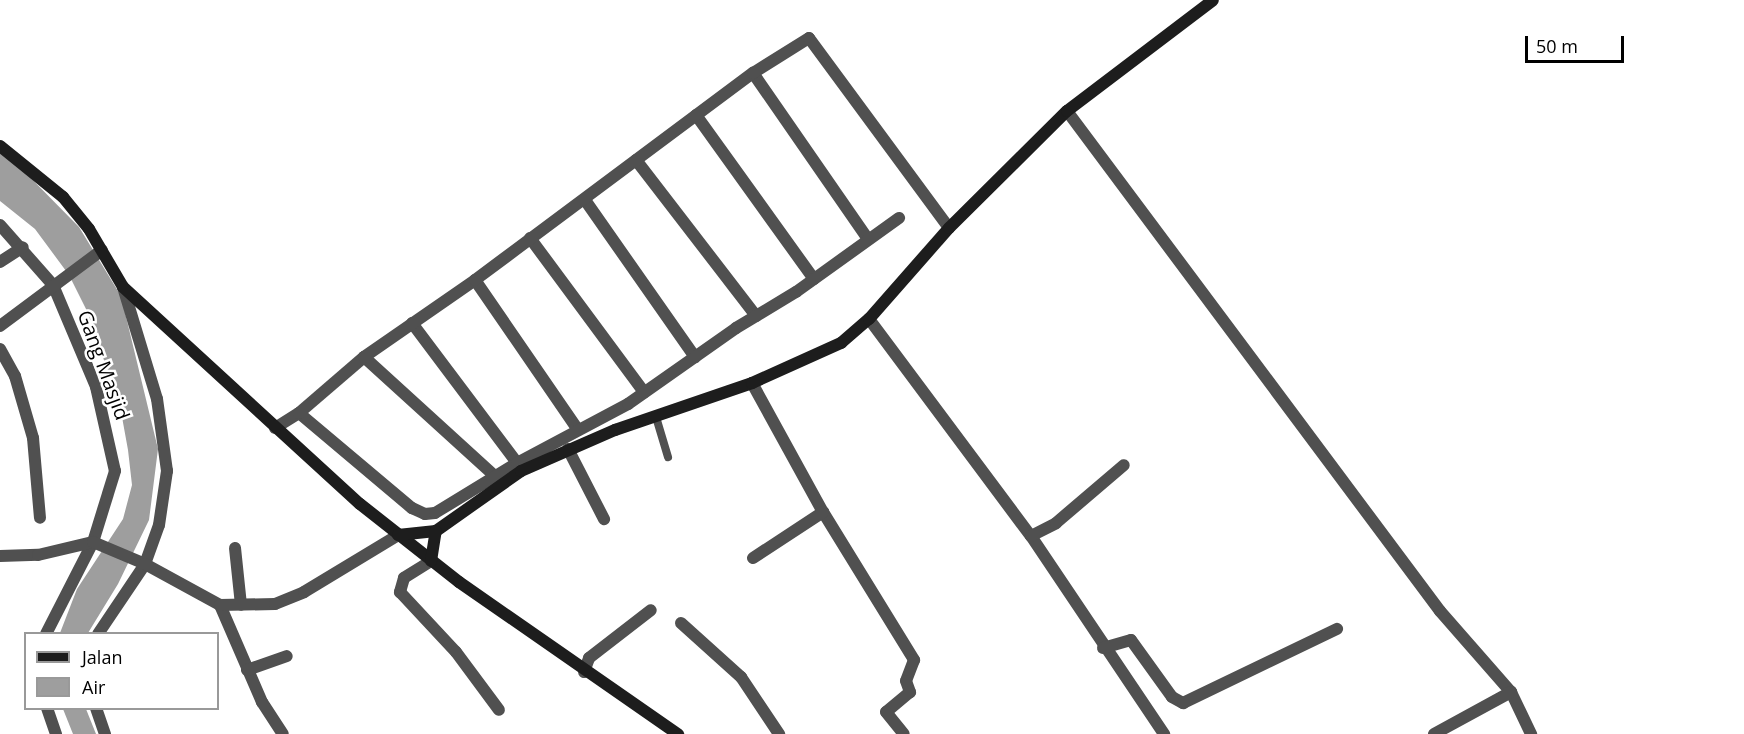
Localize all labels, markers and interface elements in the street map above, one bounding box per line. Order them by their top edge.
scale bar [1528,24,1627,62]
text: 50 m [1536,34,1578,58]
street label: Gang Masjid [73,307,135,423]
legend [24,632,219,710]
text: Jalan [82,645,122,669]
text: Air [82,675,105,699]

